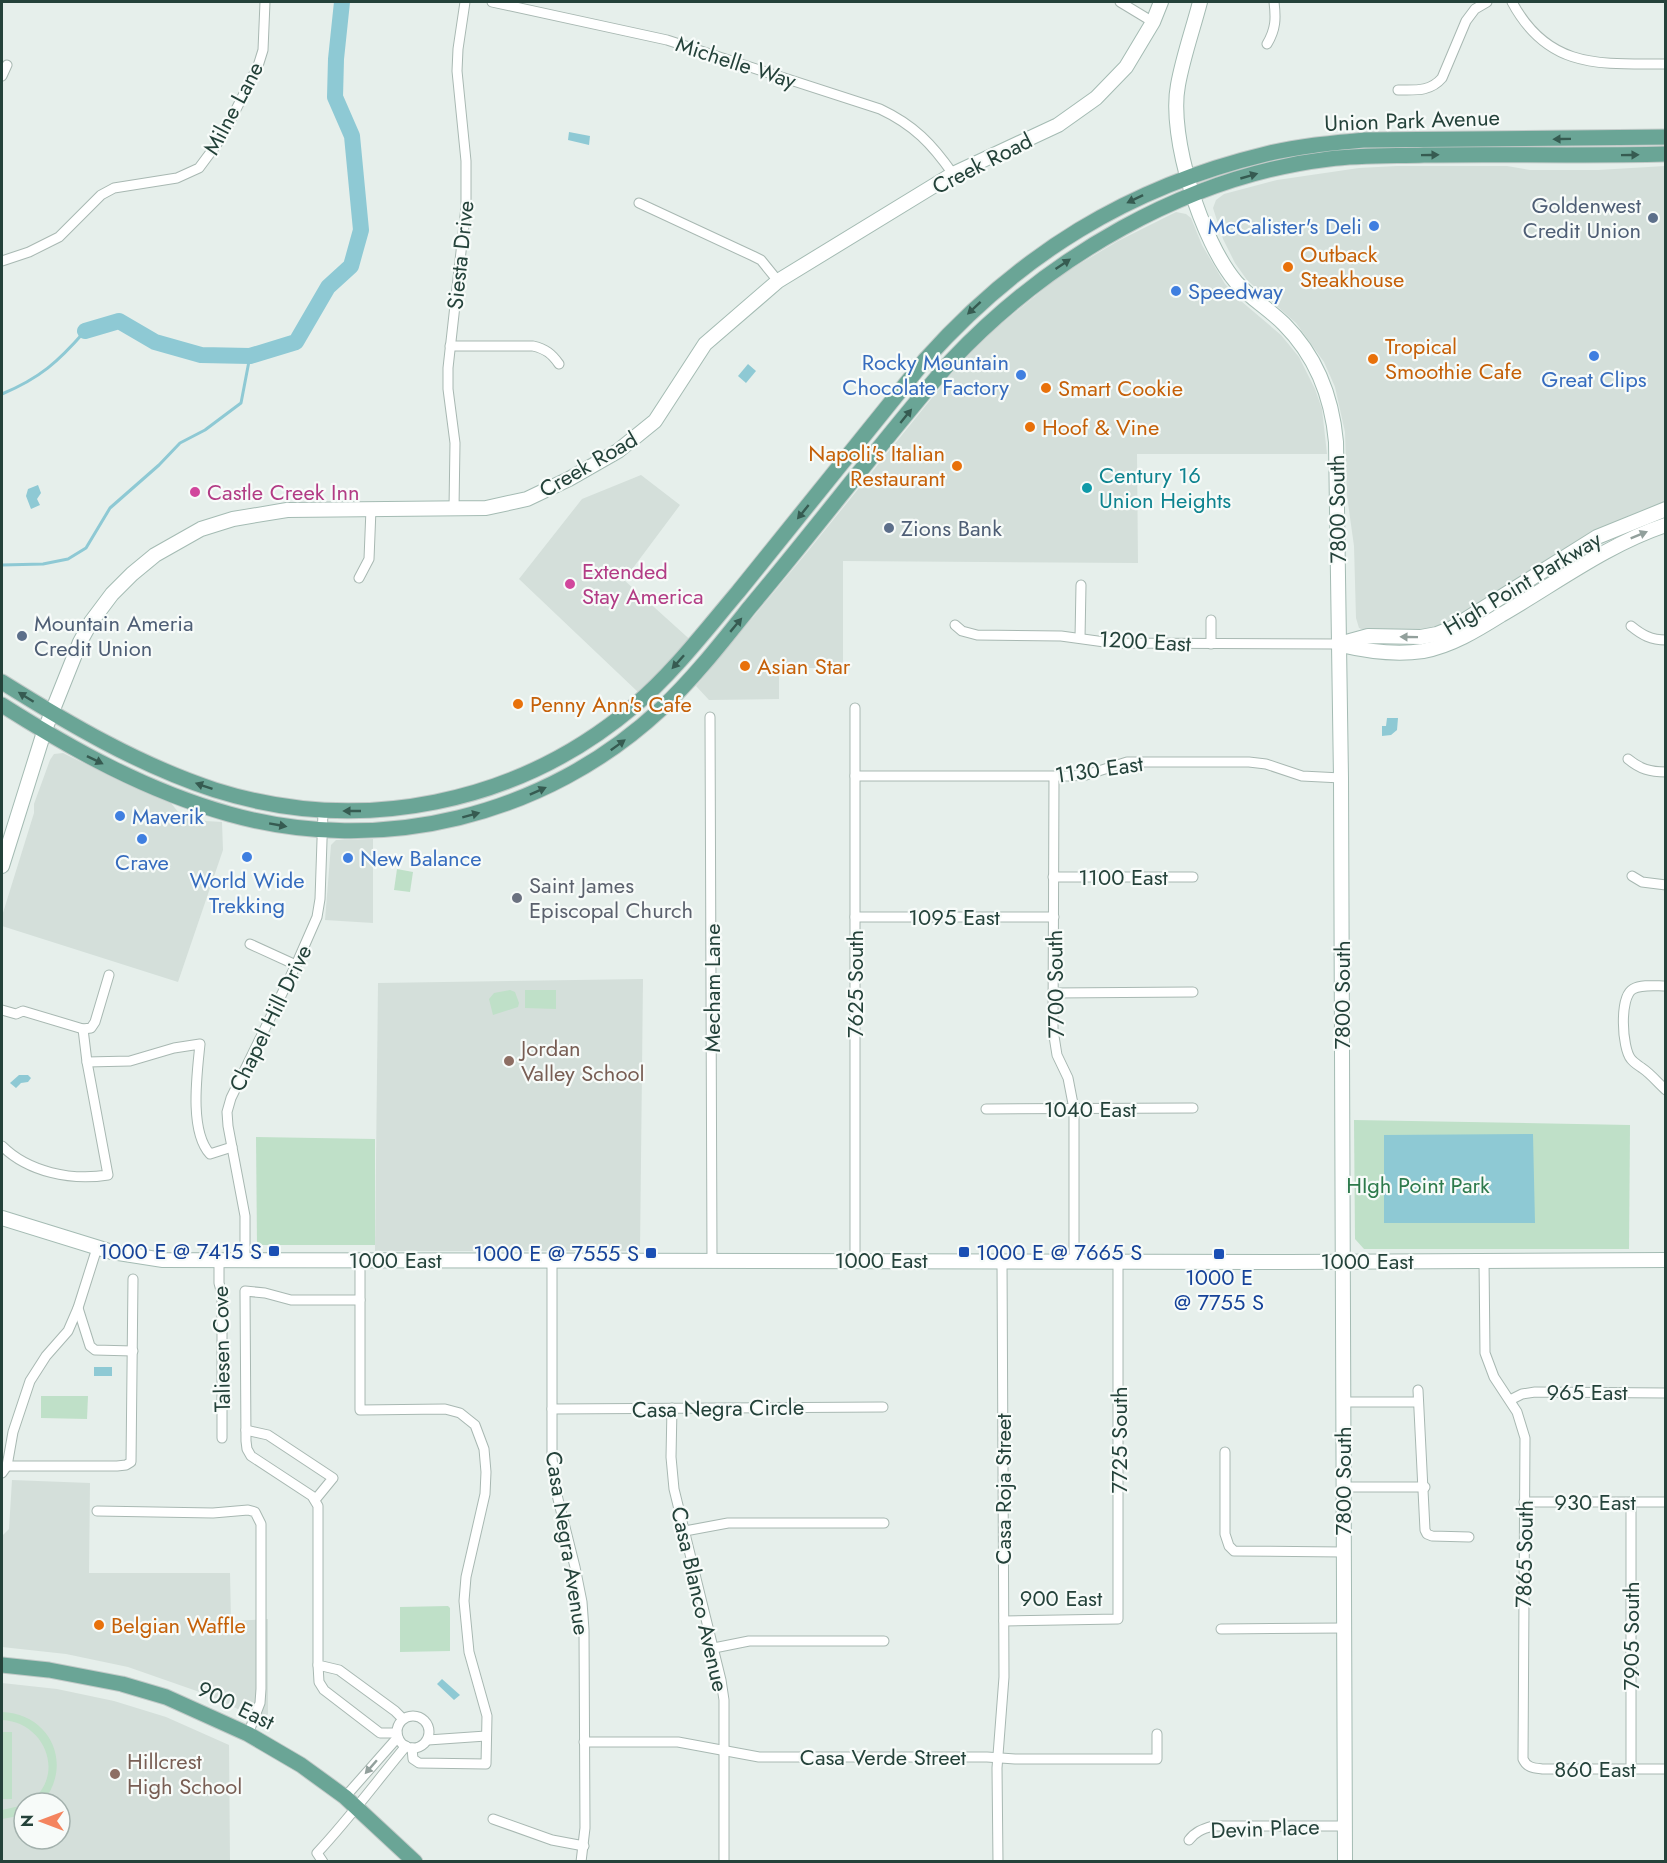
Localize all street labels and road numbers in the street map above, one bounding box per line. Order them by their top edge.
street label: Michelle Way [672,28,801,97]
street label: Milne Lane [195,56,271,160]
street label: Union Park Avenue [1324,101,1500,139]
street label: Creek Road [926,124,1038,202]
street label: Siesta Drive [438,199,482,311]
street label: Creek Road [533,423,643,505]
street label: 7800 South [1320,454,1354,564]
street label: High Point Parkway [1437,523,1607,643]
street label: 1200 East [1098,623,1193,659]
street label: 1130 East [1053,747,1146,791]
street label: 1100 East [1078,861,1169,893]
street label: 1095 East [908,901,1001,933]
street label: Mecham Lane [696,924,728,1052]
street label: 7700 South [1038,929,1072,1039]
street label: 7625 South [839,930,871,1038]
street label: Chapel Hill Drive [221,939,319,1097]
street label: 7800 South [1326,940,1358,1050]
street label: 1040 East [1044,1093,1137,1125]
street label: 1000 East [349,1244,442,1276]
street label: 1000 East [835,1244,928,1276]
street label: 1000 East [1321,1245,1414,1277]
street label: Taliesen Cove [204,1285,238,1413]
street label: 965 East [1546,1376,1628,1408]
street label: 7725 South [1103,1386,1135,1494]
street label: Casa Negra Circle [632,1390,804,1426]
street label: Casa Roja Street [987,1413,1019,1565]
street label: 7800 South [1327,1426,1359,1536]
street label: Casa Negra Avenue [538,1449,598,1637]
street label: 930 East [1554,1486,1636,1518]
street label: 7865 South [1507,1500,1541,1608]
street label: Casa Blanco Avenue [663,1503,737,1695]
street label: 900 East [1020,1582,1103,1614]
street label: 7905 South [1615,1582,1647,1690]
street label: 900 East [192,1673,281,1738]
street label: Casa Verde Street [800,1741,967,1773]
street label: 860 East [1554,1753,1636,1785]
street label: Devin Place [1210,1810,1320,1846]

